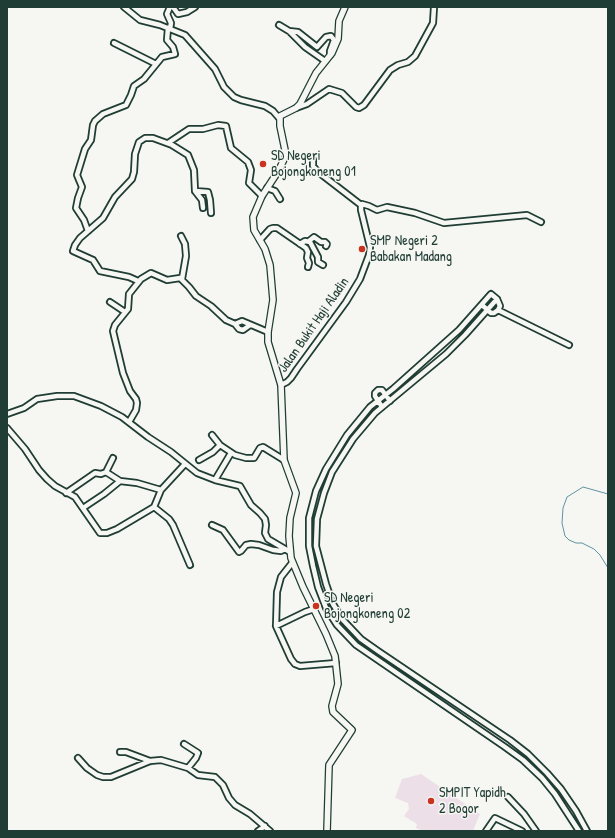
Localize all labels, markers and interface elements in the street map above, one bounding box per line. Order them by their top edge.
place label: SD Negeri Bojongkoneng 01 [271,148,356,180]
marker: SD Negeri Bojongkoneng 01 [258,159,268,169]
place label: SMP Negeri 2 Babakan Madang [370,233,452,266]
marker: SMP Negeri 2 Babakan Madang [357,244,367,254]
street label: Jalan Bukit Haji Aladin [275,274,353,376]
place label: SD Negeri Bojongkoneng 02 [324,590,410,622]
marker: SD Negeri Bojongkoneng 02 [311,601,321,611]
place label: SMPIT Yapidh 2 Bogor [439,785,506,818]
marker: SMPIT Yapidh 2 Bogor [426,796,436,806]

